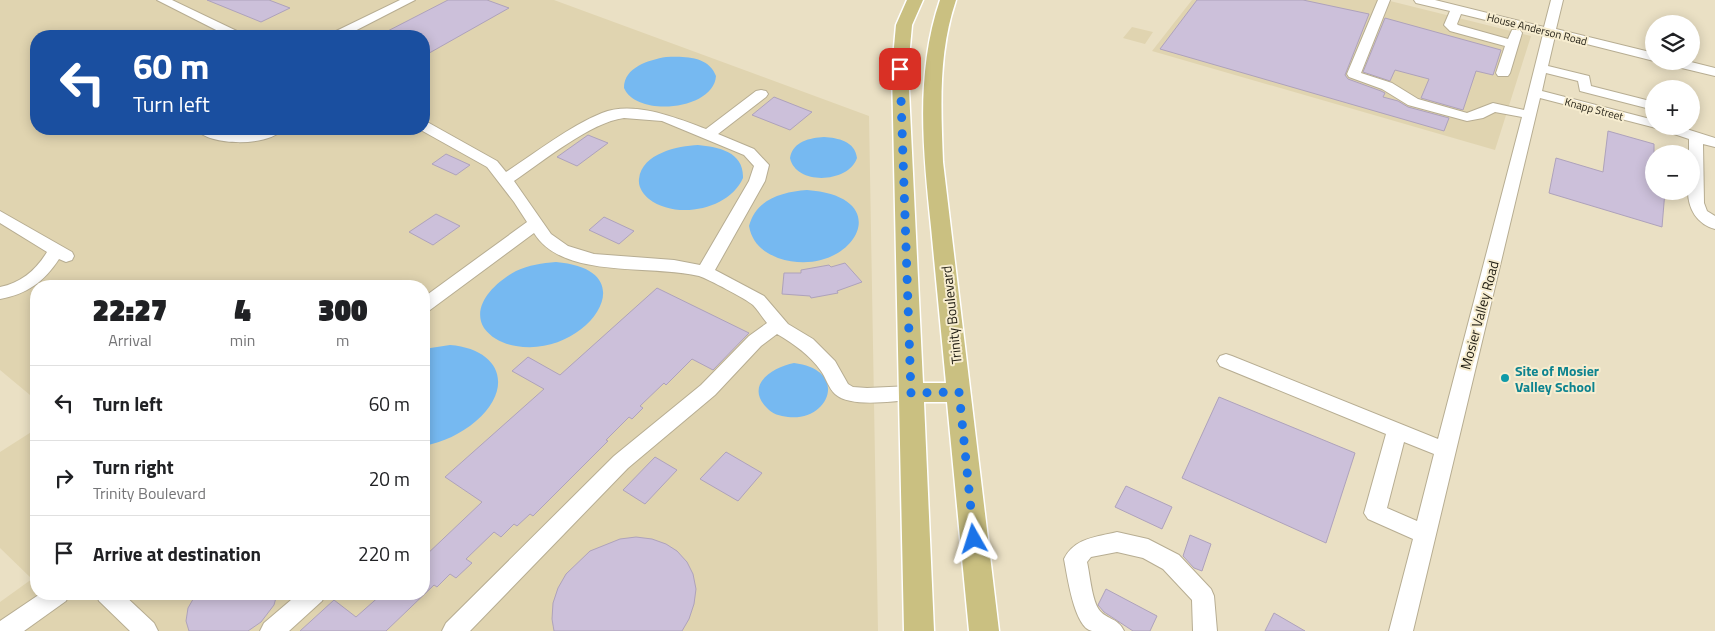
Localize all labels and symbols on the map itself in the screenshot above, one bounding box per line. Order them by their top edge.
street label: House Anderson Road [1485,9,1589,49]
pin [879,48,921,90]
street label: Knapp Street [1563,94,1625,125]
street label: Mosier Valley Road [1454,258,1504,372]
street label: Trinity Boulevard [935,265,967,365]
place label: Site of Mosier Valley School [1515,360,1599,397]
marker: Site of Mosier Valley School [1499,372,1511,384]
position arrow [947,512,999,564]

